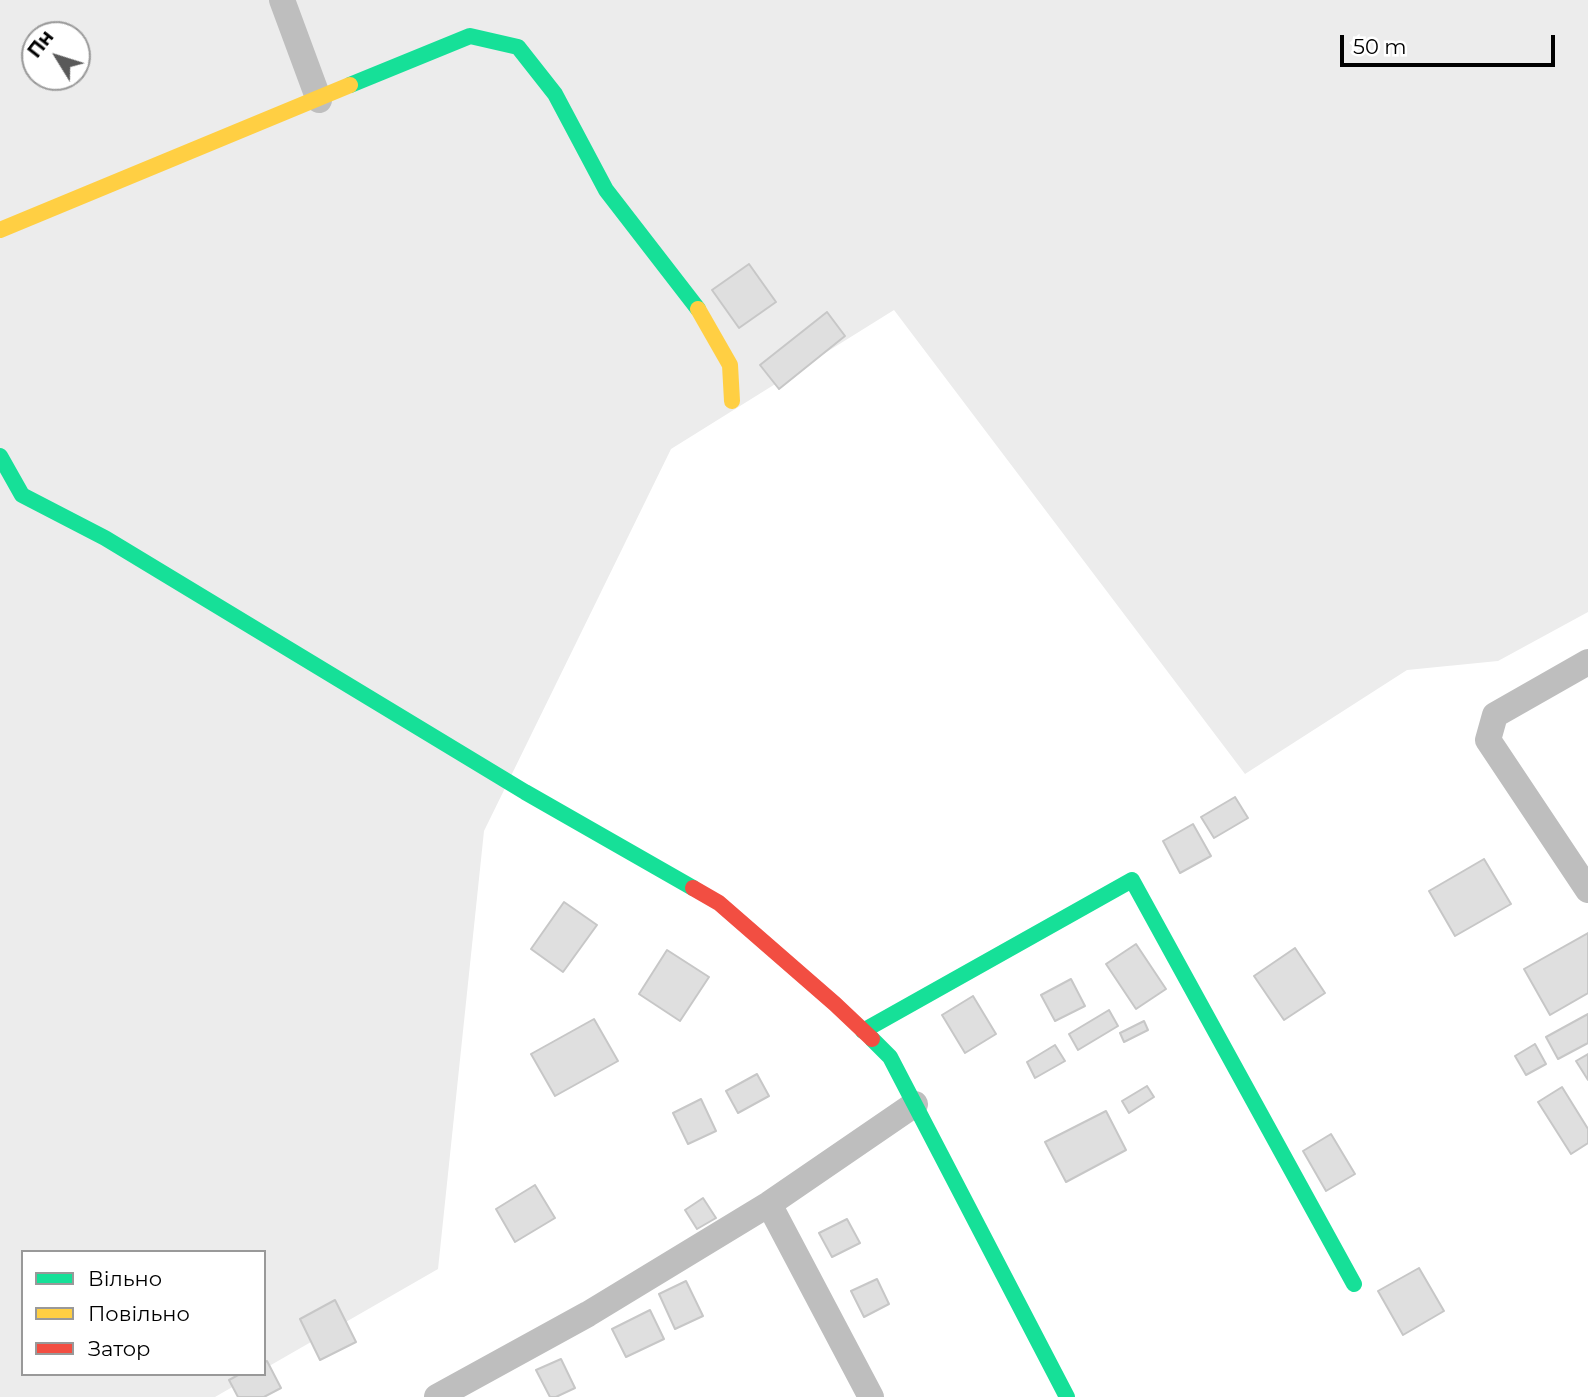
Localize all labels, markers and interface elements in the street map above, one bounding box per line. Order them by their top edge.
north arrow [21,21,91,91]
scale bar [1343,21,1558,65]
text: Пн [23,26,59,62]
text: 50 m [1353,34,1407,59]
legend [21,1250,266,1376]
text: Вільно [88,1266,162,1291]
text: Повільно [88,1301,190,1326]
text: Затор [88,1336,150,1361]

